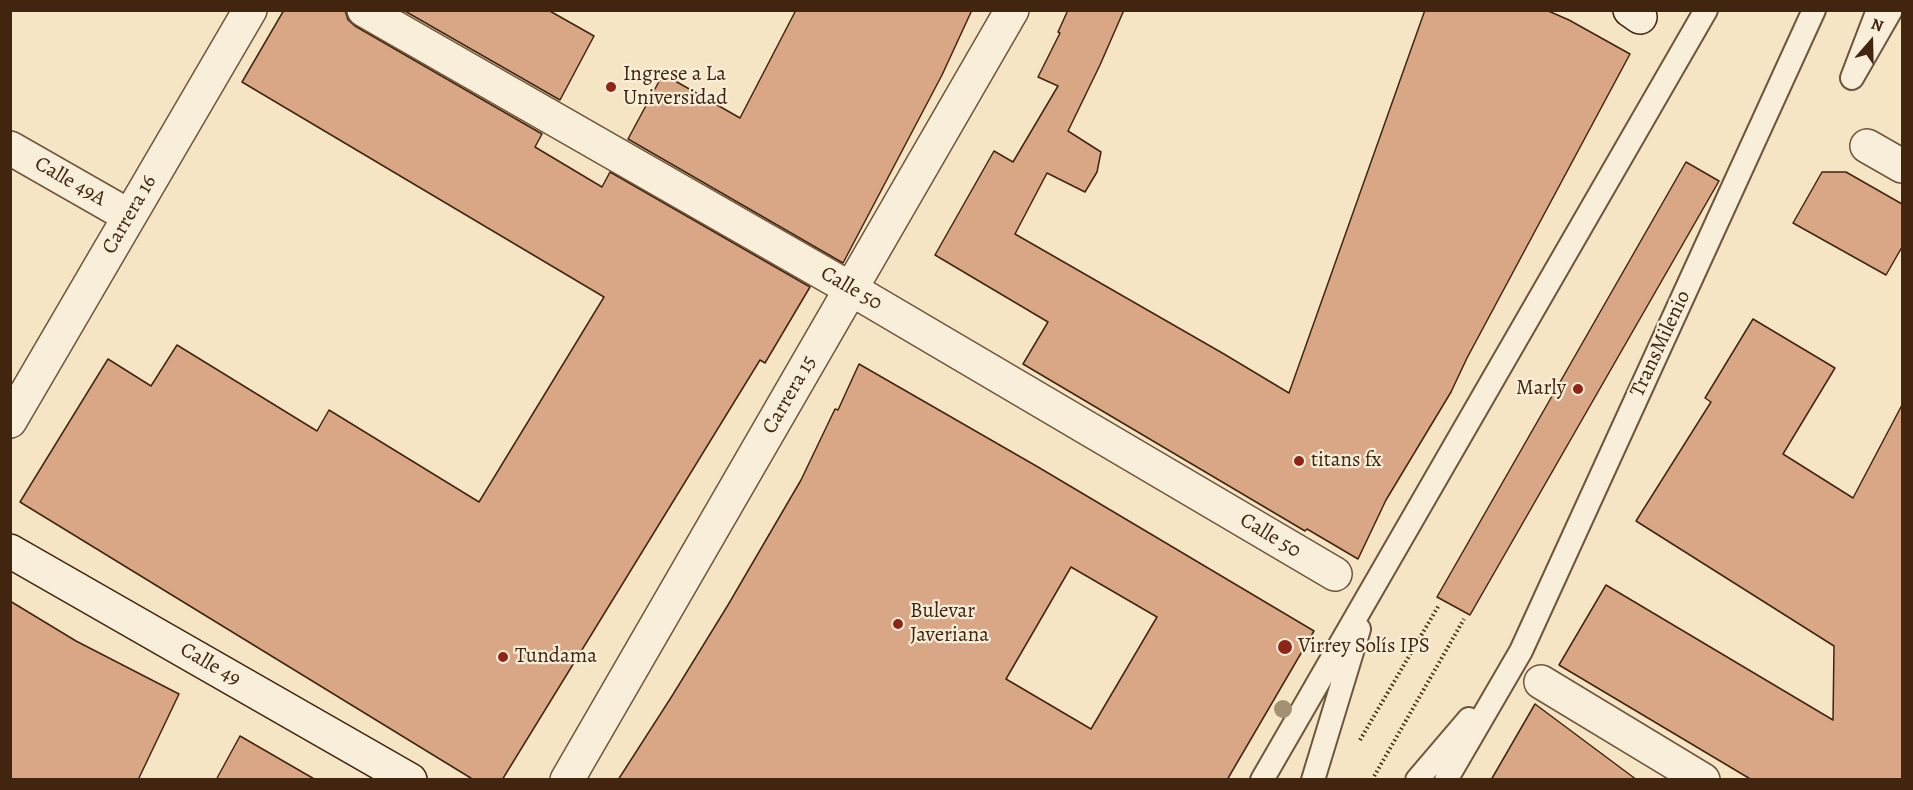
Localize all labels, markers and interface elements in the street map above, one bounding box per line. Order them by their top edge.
north arrow [1841,12,1901,72]
text: N [1868,13,1886,37]
place label: Ingrese a La Universidad [623,62,727,112]
marker: Ingrese a La Universidad [604,80,618,94]
street label: Calle 49A [30,152,110,212]
street label: Carrera 16 [97,171,163,259]
street label: Calle 50 [816,261,886,317]
street label: TransMilenio [1625,287,1697,401]
street label: Carrera 15 [758,351,822,439]
place label: Marly [1516,376,1566,402]
marker: Marly [1571,382,1585,396]
place label: titans fx [1311,448,1382,474]
marker: titans fx [1292,454,1306,468]
street label: Calle 50 [1235,508,1305,564]
place label: Bulevar Javeriana [910,599,989,649]
marker: Bulevar Javeriana [891,617,905,631]
place label: Virrey Solís IPS [1298,634,1430,660]
street label: Calle 49 [175,638,245,692]
marker: Virrey Solís IPS [1276,638,1294,656]
place label: Tundama [515,644,597,670]
marker: Tundama [496,650,510,664]

